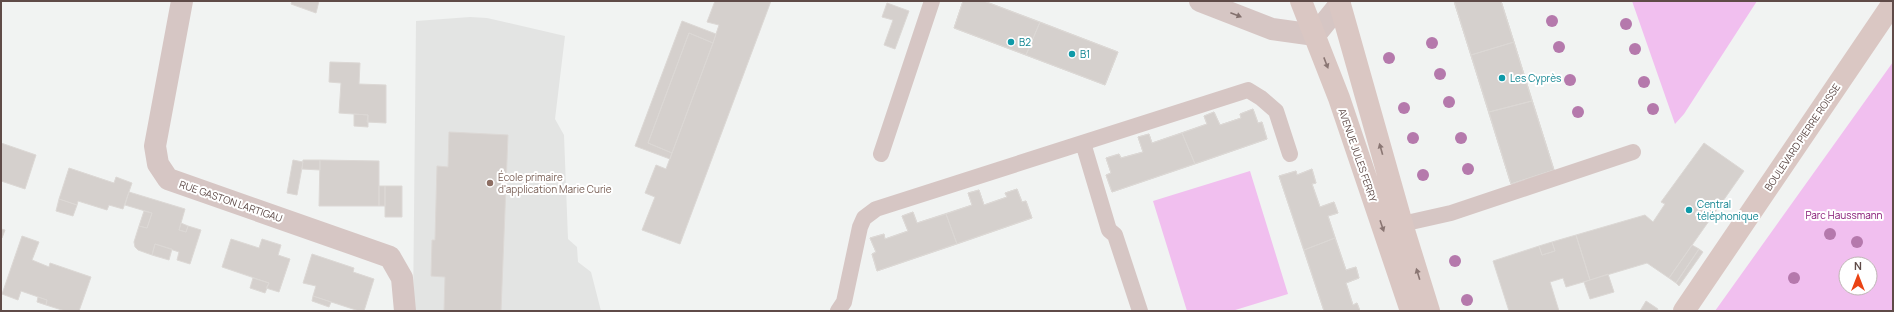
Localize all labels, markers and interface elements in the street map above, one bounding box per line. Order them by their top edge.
one-way arrow [1231,12,1242,18]
place label: B2 [1019,35,1031,49]
marker: B2 [1006,37,1016,47]
place label: B1 [1080,47,1090,61]
marker: B1 [1067,49,1077,59]
one-way arrow [1323,58,1329,70]
place label: Les Cyprès [1510,71,1561,85]
marker: Les Cyprès [1497,73,1507,83]
street label: BOULEVARD PIERRE ROISSE [1761,80,1843,193]
street label: AVENUE JULES FERRY [1335,106,1381,204]
one-way arrow [1378,143,1384,155]
place label: École primaire d'application Marie Curie [498,170,612,196]
street label: RUE GASTON LARTIGAU [178,177,284,225]
marker: École primaire d'application Marie Curie [485,178,495,188]
place label: Central téléphonique [1697,197,1759,223]
marker: Central téléphonique [1684,205,1694,215]
park label: Parc Haussmann [1805,208,1883,222]
one-way arrow [1379,220,1385,232]
north arrow [1838,256,1878,296]
text: N [1854,258,1862,273]
one-way arrow [1415,267,1421,279]

